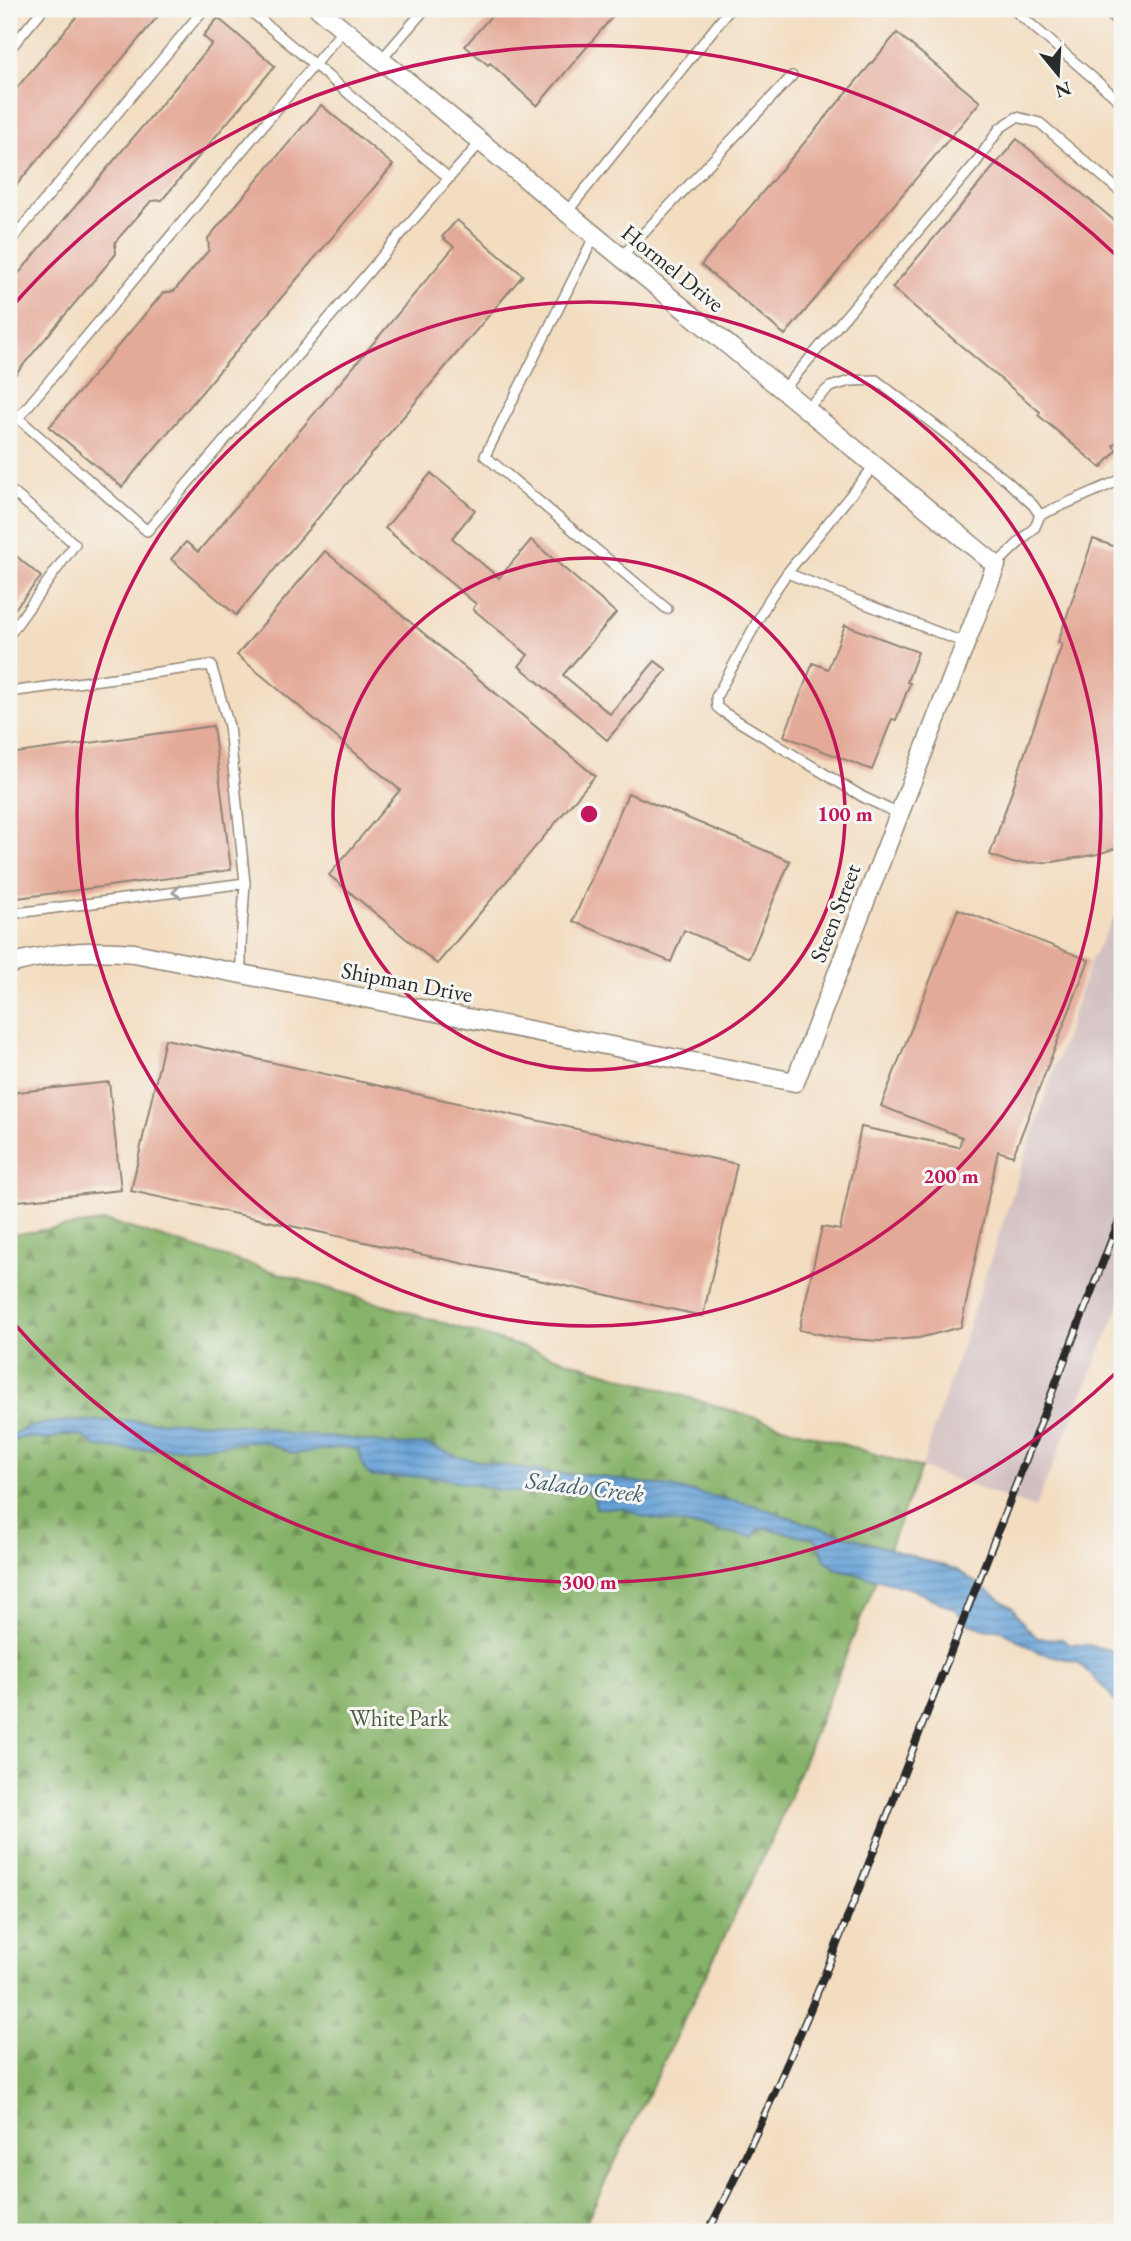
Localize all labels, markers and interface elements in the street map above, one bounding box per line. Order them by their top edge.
north arrow [1023,38,1092,108]
text: N [1051,75,1074,104]
street label: Hormel Drive [615,217,731,319]
text: 100 m [817,800,873,827]
centre of rings [577,802,601,826]
street label: Steen Street [803,859,868,966]
one-way arrow [171,885,183,900]
street label: Shipman Drive [339,955,475,1009]
text: 200 m [923,1162,979,1189]
water label: Salado Creek [523,1464,646,1509]
text: 300 m [561,1568,617,1595]
park label: White Park [350,1703,449,1733]

